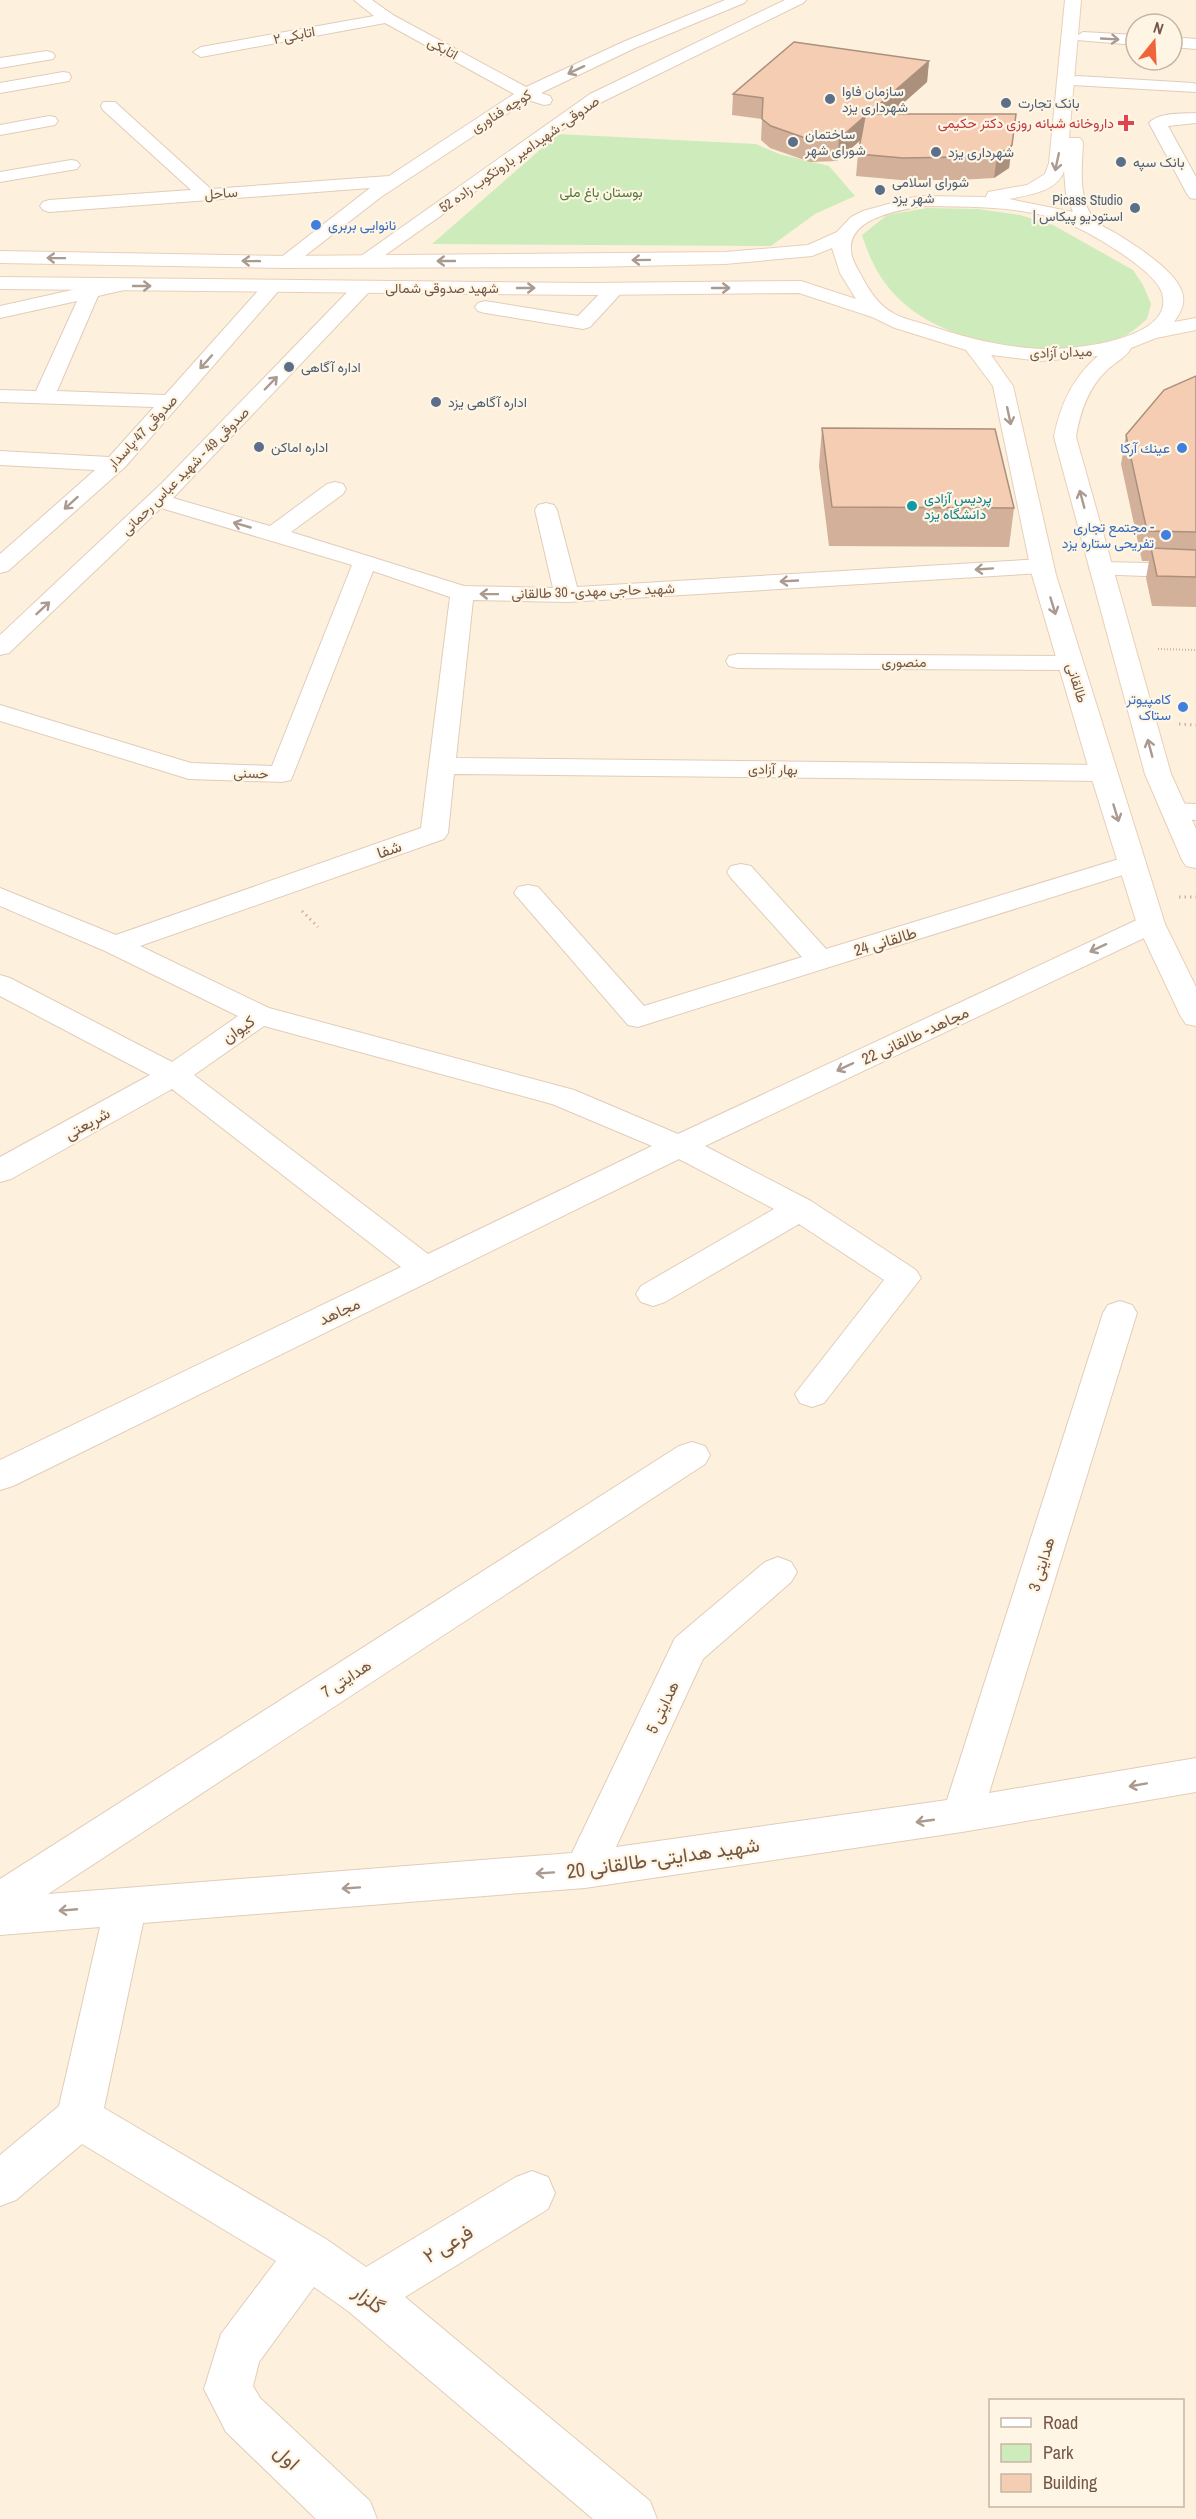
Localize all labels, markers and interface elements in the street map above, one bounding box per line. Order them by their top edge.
north arrow [1124,12,1184,72]
text: N [1151,16,1167,40]
street label: اتابکی ۲ [271,22,317,48]
street label: اتابکی [425,32,461,64]
one-way arrow [1099,33,1119,44]
one-way arrow [568,65,586,76]
place label: سازمان فاوا شهرداری یزد [842,82,908,116]
street label: کوچه فناوری [467,85,535,137]
street label: 52 صدوقی- شهیدامیر باروتکوب زاده [435,92,603,216]
marker: سازمان فاوا شهرداری یزد [823,92,837,106]
place label: بانک تجارت [1018,94,1080,112]
marker: بانک تجارت [999,96,1013,110]
place label: داروخانه شبانه روزی دکتر حکیمی [938,114,1114,132]
marker: داروخانه شبانه روزی دکتر حکیمی [1119,116,1133,130]
place label: ساختمان شورای شهر [804,125,866,159]
marker: ساختمان شورای شهر [786,135,800,149]
place label: شهرداری یزد [948,143,1014,161]
marker: شهرداری یزد [929,145,943,159]
one-way arrow [1051,152,1062,172]
place label: بانک سپه [1133,153,1185,172]
marker: بانک سپه [1114,155,1128,169]
place label: شورای اسلامی شهر یزد [892,173,969,207]
street label: ساحل [204,183,238,203]
park label: بوستان باغ ملی [559,183,643,203]
marker: شورای اسلامی شهر یزد [873,183,887,197]
place label: Picass Studio | استودیو پیکاس [1033,191,1123,226]
marker: Picass Studio | استودیو پیکاس [1128,201,1142,215]
place label: نانوایی بربری [328,216,396,234]
marker: نانوایی بربری [309,218,323,232]
one-way arrow [46,252,66,264]
one-way arrow [631,254,651,266]
one-way arrow [241,255,261,267]
one-way arrow [436,255,456,267]
street label: شهید صدوقی شمالی [385,279,499,297]
one-way arrow [132,280,152,292]
one-way arrow [711,282,731,294]
one-way arrow [516,283,536,294]
street label: میدان آزادی [1029,342,1093,362]
one-way arrow [199,354,213,369]
place label: اداره آگاهی [301,358,361,376]
marker: اداره آگاهی [282,360,296,374]
one-way arrow [264,375,279,390]
street label: صدوقی 47-پاسدار [102,391,182,474]
place label: اداره آگاهی یزد [448,393,527,411]
marker: اداره آگاهی یزد [429,395,443,409]
street label: صدوقی 49 - شهید عباس رحمانی [117,403,253,539]
one-way arrow [1004,406,1015,425]
place label: اداره اماکن [271,438,328,456]
place label: عينك آركا [1120,439,1170,457]
marker: اداره اماکن [252,440,266,454]
marker: عينك آركا [1175,441,1189,455]
place label: پردیس آزادی دانشگاه یزد [924,489,992,523]
one-way arrow [1075,490,1087,509]
one-way arrow [64,496,79,510]
marker: پردیس آزادی دانشگاه یزد [905,499,919,513]
place label: مجتمع تجاری - تفریحی ستاره یزد [1062,518,1154,552]
one-way arrow [233,519,252,530]
marker: مجتمع تجاری - تفریحی ستاره یزد [1159,528,1173,542]
one-way arrow [974,564,994,575]
one-way arrow [779,576,799,587]
street label: شهید حاجی مهدی- 30 طالقانی [511,579,675,603]
one-way arrow [480,588,500,599]
one-way arrow [1048,596,1059,615]
one-way arrow [35,601,50,615]
street label: منصوری [881,653,927,671]
street label: طالقانی [1062,661,1092,705]
place label: کامپیوتر ستاک [1125,690,1171,724]
marker: کامپیوتر ستاک [1176,700,1190,714]
one-way arrow [1144,739,1156,758]
street label: بهار آزادی [748,760,798,778]
street label: حسنی [233,763,269,783]
one-way arrow [1111,803,1122,822]
street label: شفا [374,835,404,863]
street label: طالقانی 24 [851,921,919,961]
one-way arrow [1089,943,1107,955]
street label: مجاهد- طالقانی 22 [858,1001,972,1069]
street label: کیوان [217,1010,259,1048]
one-way arrow [837,1062,855,1074]
street label: شریعتی [60,1101,114,1145]
street label: مجاهد [315,1292,363,1330]
street label: هدایتی 3 [1022,1534,1060,1594]
street label: هدایتی 7 [317,1654,375,1702]
street label: هدایتی 5 [640,1677,684,1737]
one-way arrow [1129,1780,1149,1791]
one-way arrow [916,1815,936,1826]
street label: شهید هدایتی- طالقانی 20 [565,1831,761,1884]
one-way arrow [536,1868,555,1879]
one-way arrow [341,1883,361,1894]
one-way arrow [58,1905,78,1916]
street label: فرعی ۲ [418,2218,478,2269]
street label: گلزار [347,2277,391,2320]
legend [989,2399,1184,2507]
text: Road [1043,2410,1078,2435]
street label: اول [269,2438,306,2475]
text: Park [1043,2440,1074,2465]
text: Building [1043,2470,1098,2495]

